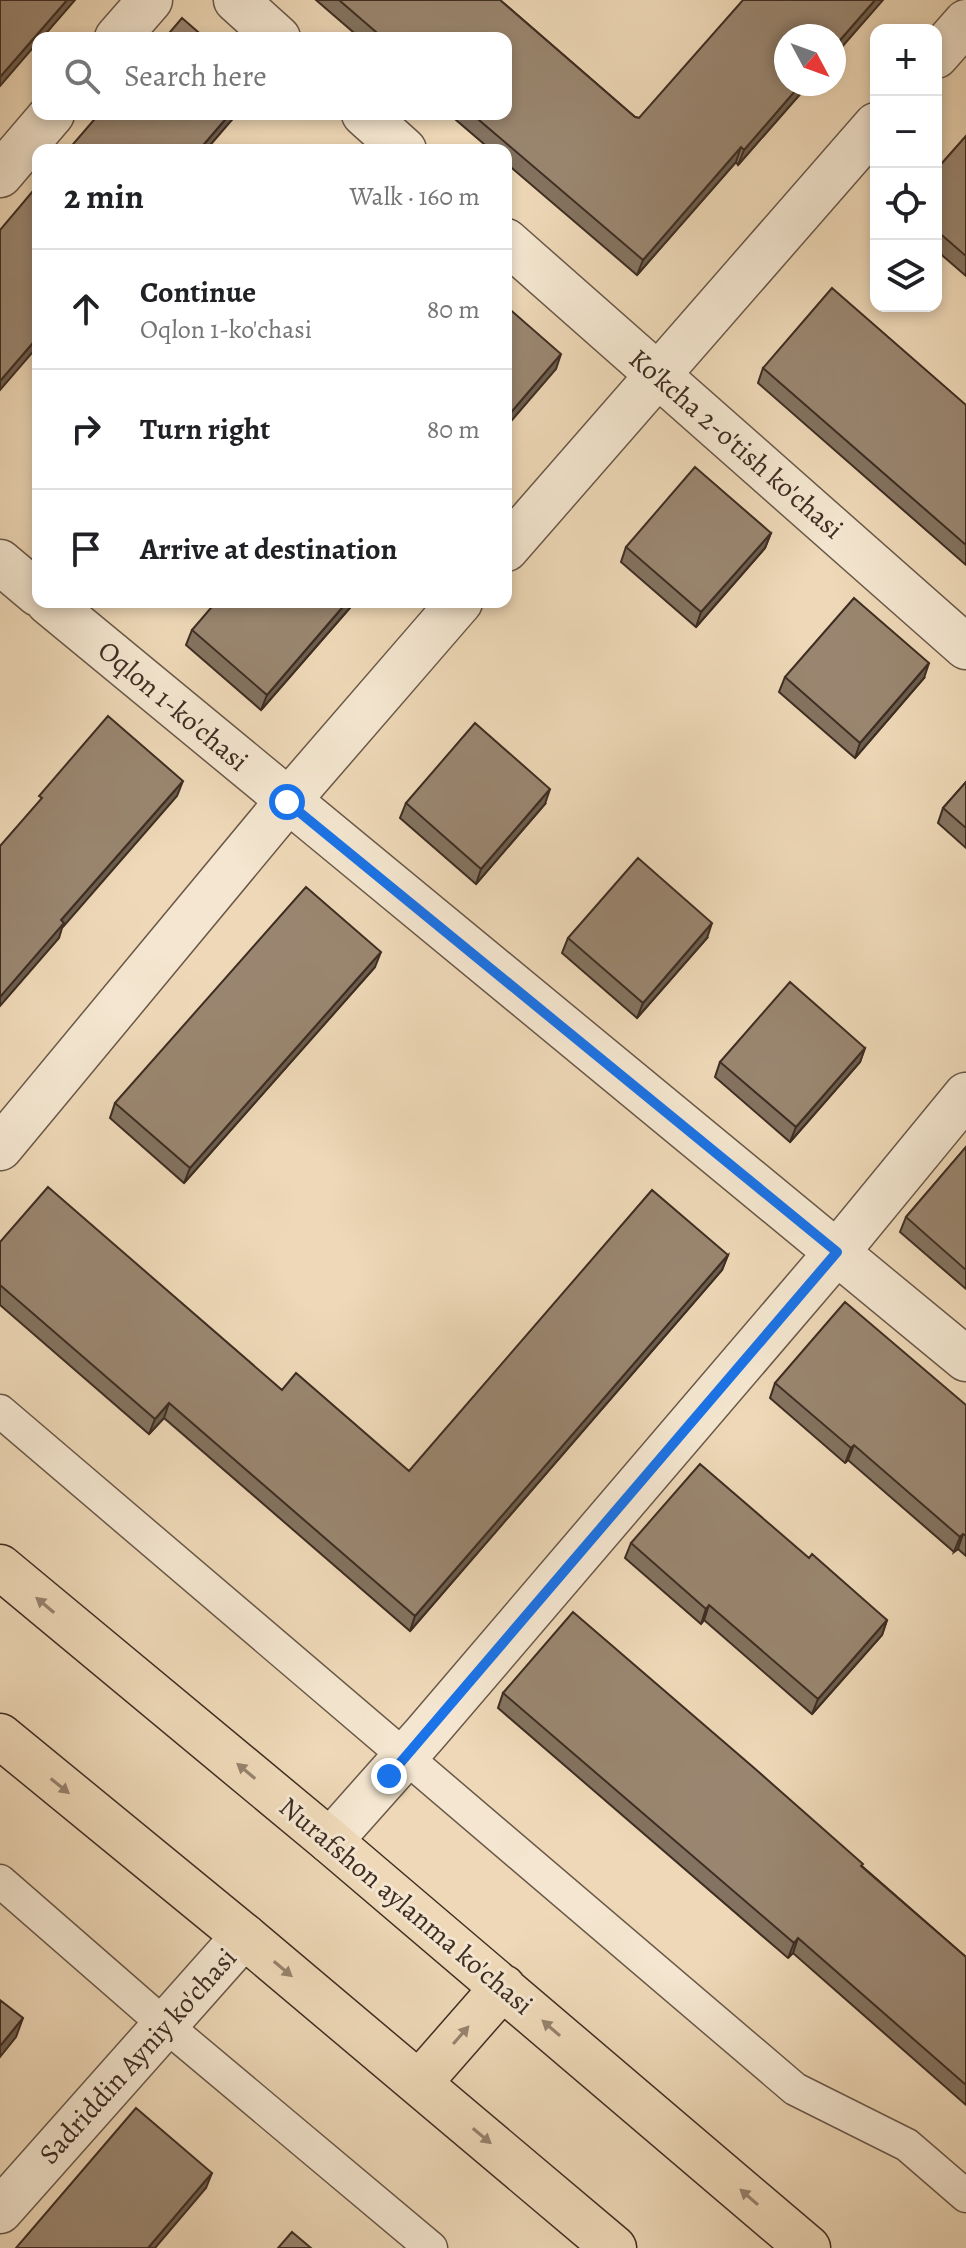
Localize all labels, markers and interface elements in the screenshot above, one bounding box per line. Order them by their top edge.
north arrow [774,24,846,96]
map controls [870,24,942,312]
button: + [870,24,942,96]
search box [32,32,512,120]
icon: search [60,54,104,98]
text: Search here [124,56,267,96]
button: − [870,96,942,168]
button: locate [870,168,942,240]
text: 2 min [64,173,144,220]
text: Walk · 160 m [349,179,480,214]
button: layers [870,240,942,312]
text: Continue [140,272,256,312]
icon: ahead [64,287,108,331]
text: 80 m [427,292,480,327]
text: Oqlon 1-ko'chasi [140,312,312,347]
street label: Ko'kcha 2-o'tish ko'chasi [621,340,851,548]
icon: right [64,407,108,451]
text: Turn right [140,409,270,449]
text: 80 m [427,412,480,447]
icon: arrive [64,527,108,571]
text: Arrive at destination [140,529,397,569]
street label: Oqlon 1-ko'chasi [90,632,256,780]
route start [269,784,305,820]
one-way arrow [36,1597,56,1614]
route end [371,1758,407,1794]
one-way arrow [236,1763,256,1780]
one-way arrow [50,1777,70,1793]
street label: Nurafshon aylanma ko'chasi [271,1788,541,2024]
street label: Sadriddin Ayniy ko'chasi [31,1940,245,2172]
one-way arrow [272,1960,292,1977]
one-way arrow [542,2020,561,2038]
one-way arrow [451,2026,469,2045]
one-way arrow [471,2127,491,2144]
one-way arrow [739,2189,759,2206]

